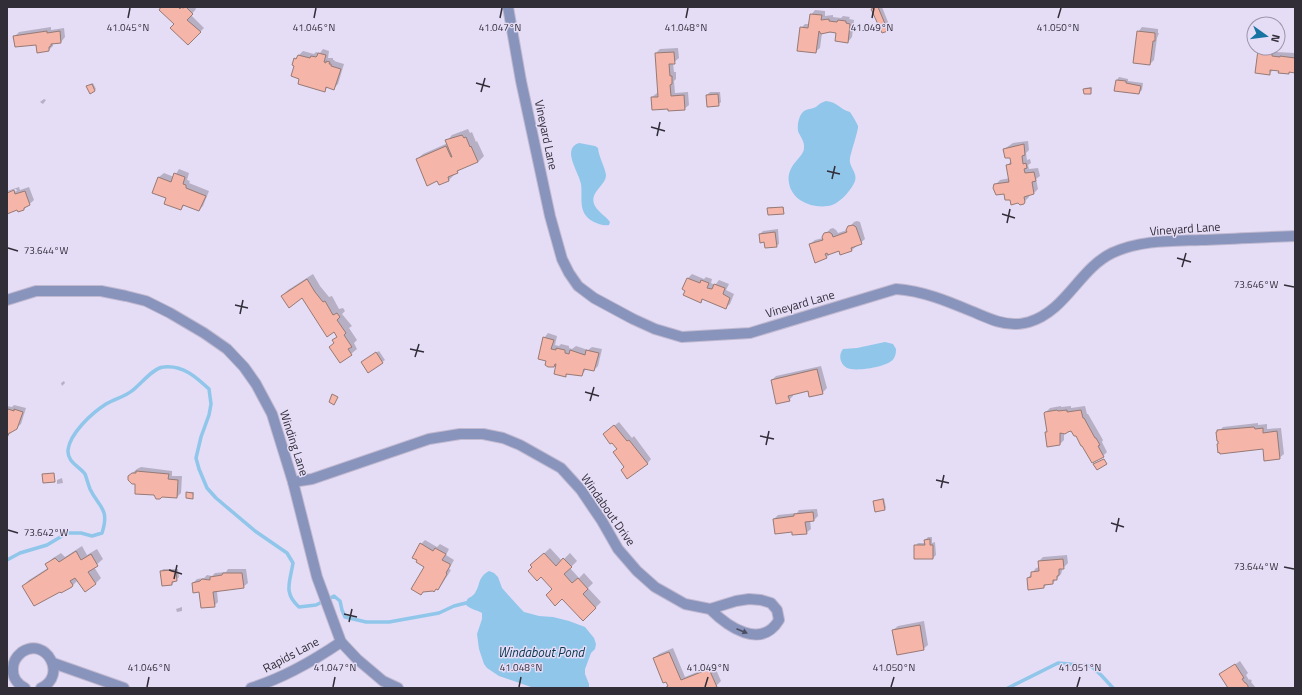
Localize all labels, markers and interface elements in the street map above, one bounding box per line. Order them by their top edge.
north arrow [1246,16,1286,56]
text: 41.045°N [107,20,149,35]
text: 41.046°N [293,20,335,35]
text: 41.047°N [479,20,521,35]
text: 41.048°N [665,20,707,35]
text: 41.049°N [851,20,893,35]
text: 41.050°N [1037,20,1079,35]
text: N [1267,33,1284,44]
street label: Vineyard Lane [530,98,563,172]
street label: Vineyard Lane [1149,217,1221,240]
text: 73.644°W [24,243,68,258]
text: 73.646°W [1234,277,1278,292]
street label: Vineyard Lane [763,285,837,322]
street label: Winding Lane [275,407,314,478]
street label: Windabout Drive [576,470,640,550]
text: 73.642°W [24,525,68,540]
text: 73.644°W [1234,559,1278,574]
one-way arrow [736,627,748,634]
street label: Rapids Lane [259,632,322,677]
water label: Windabout Pond [498,642,585,662]
text: 41.046°N [128,660,170,675]
text: 41.047°N [314,660,356,675]
text: 41.048°N [500,660,542,675]
text: 41.049°N [687,660,729,675]
text: 41.050°N [873,660,915,675]
text: 41.051°N [1059,660,1101,675]

